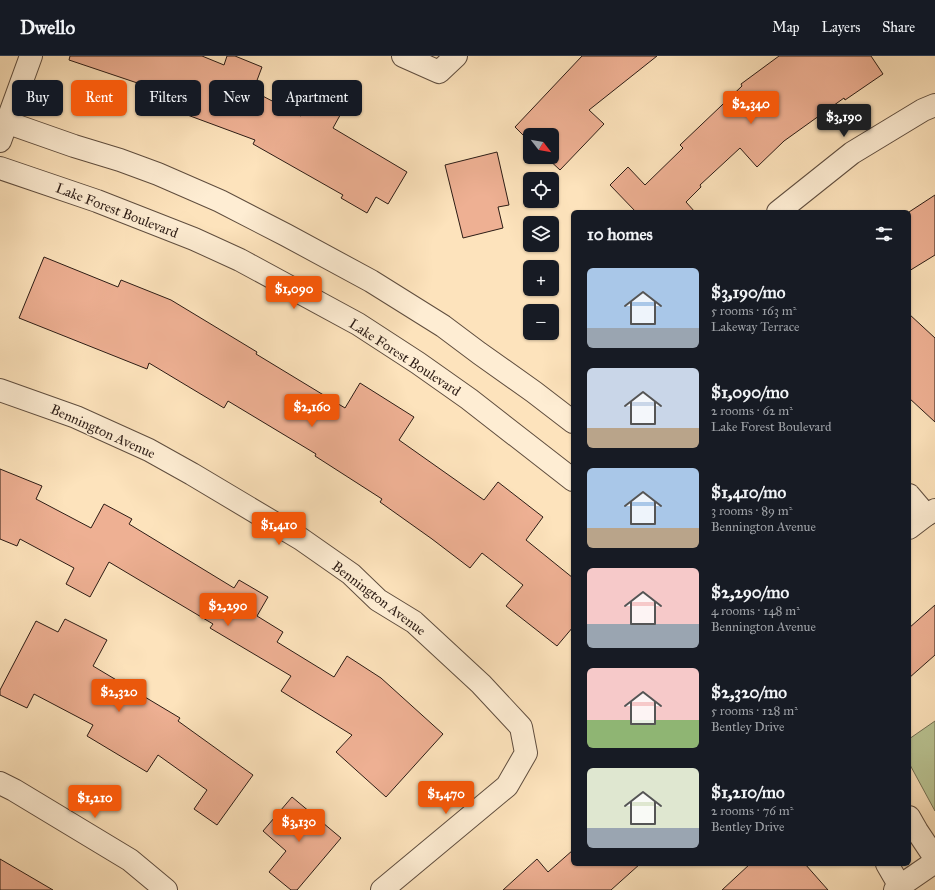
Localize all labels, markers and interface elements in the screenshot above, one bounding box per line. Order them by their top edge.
text: Dwello [20,16,75,39]
text: Map [772,19,800,36]
text: Layers [822,19,860,36]
text: Share [882,19,915,36]
chip: Buy [12,80,63,116]
chip: Rent [71,80,127,116]
chip: Filters [135,80,201,116]
chip: New [209,80,264,116]
chip: Apartment [272,80,362,116]
pin: $2,340 [718,91,784,125]
text: $2,340 [732,96,770,112]
pin: $3,190 [811,104,877,138]
text: $3,190 [826,109,862,125]
north arrow [523,128,559,164]
map controls [523,128,559,340]
button: locate [523,172,559,208]
street label: Lake Forest Boulevard [53,179,180,242]
button: layers [523,216,559,252]
icon: filters [873,223,895,245]
text: 10 homes [587,224,653,245]
button: + [523,260,559,296]
pin: $1,090 [261,276,327,310]
text: $1,090 [275,281,313,297]
text: $3,190/mo [711,282,786,303]
icon: home [619,284,667,332]
text: 5 rooms · 163 m² [711,303,796,319]
button: − [523,304,559,340]
street label: Lake Forest Boulevard [346,315,464,400]
text: Lakeway Terrace [711,319,800,335]
text: $1,090/mo [711,382,789,403]
icon: home [619,384,667,432]
pin: $2,160 [279,394,345,428]
text: $2,160 [293,399,331,415]
street label: Bennington Avenue [48,401,158,462]
text: 2 rooms · 62 m² [711,403,793,419]
text: Lake Forest Boulevard [711,419,831,435]
text: $1,410/mo [711,482,786,503]
icon: home [619,484,667,532]
text: 3 rooms · 89 m² [711,503,793,519]
pin: $1,410 [246,512,312,546]
text: $1,410 [261,517,297,533]
text: Bennington Avenue [711,519,816,535]
street label: Bennington Avenue [328,558,429,639]
text: $2,290/mo [711,582,789,603]
icon: home [619,584,667,632]
pin: $2,290 [195,593,261,627]
text: $2,290 [209,598,247,614]
text: 4 rooms · 148 m² [711,603,800,619]
text: Bennington Avenue [711,619,816,635]
pin: $2,320 [86,679,152,713]
text: $2,320/mo [711,682,787,703]
text: $2,320 [100,684,138,700]
icon: home [619,684,667,732]
text: 5 rooms · 128 m² [711,703,798,719]
text: Bentley Drive [711,719,784,735]
pin: $1,470 [413,781,479,815]
text: $1,210/mo [711,782,785,803]
icon: home [619,784,667,832]
pin: $1,210 [62,785,128,819]
text: $1,470 [427,786,465,802]
text: $1,210 [77,790,113,806]
text: 2 rooms · 76 m² [711,803,793,819]
pin: $3,130 [266,809,332,843]
text: $3,130 [282,814,316,830]
text: Bentley Drive [711,819,784,835]

